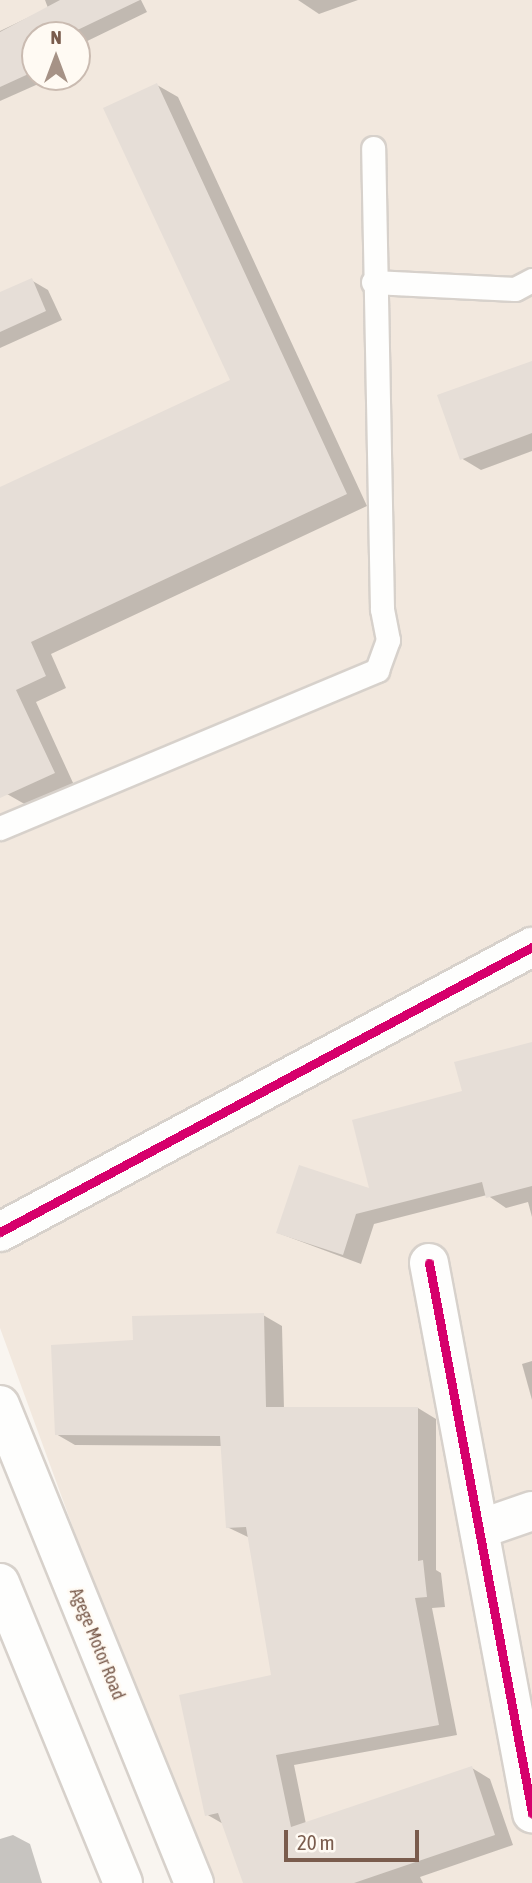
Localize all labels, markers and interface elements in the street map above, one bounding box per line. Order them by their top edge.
north arrow [21,21,91,91]
text: N [50,26,62,48]
street label: Agege Motor Road [65,1585,129,1703]
scale bar [287,1816,422,1860]
text: 20 m [297,1830,335,1854]

